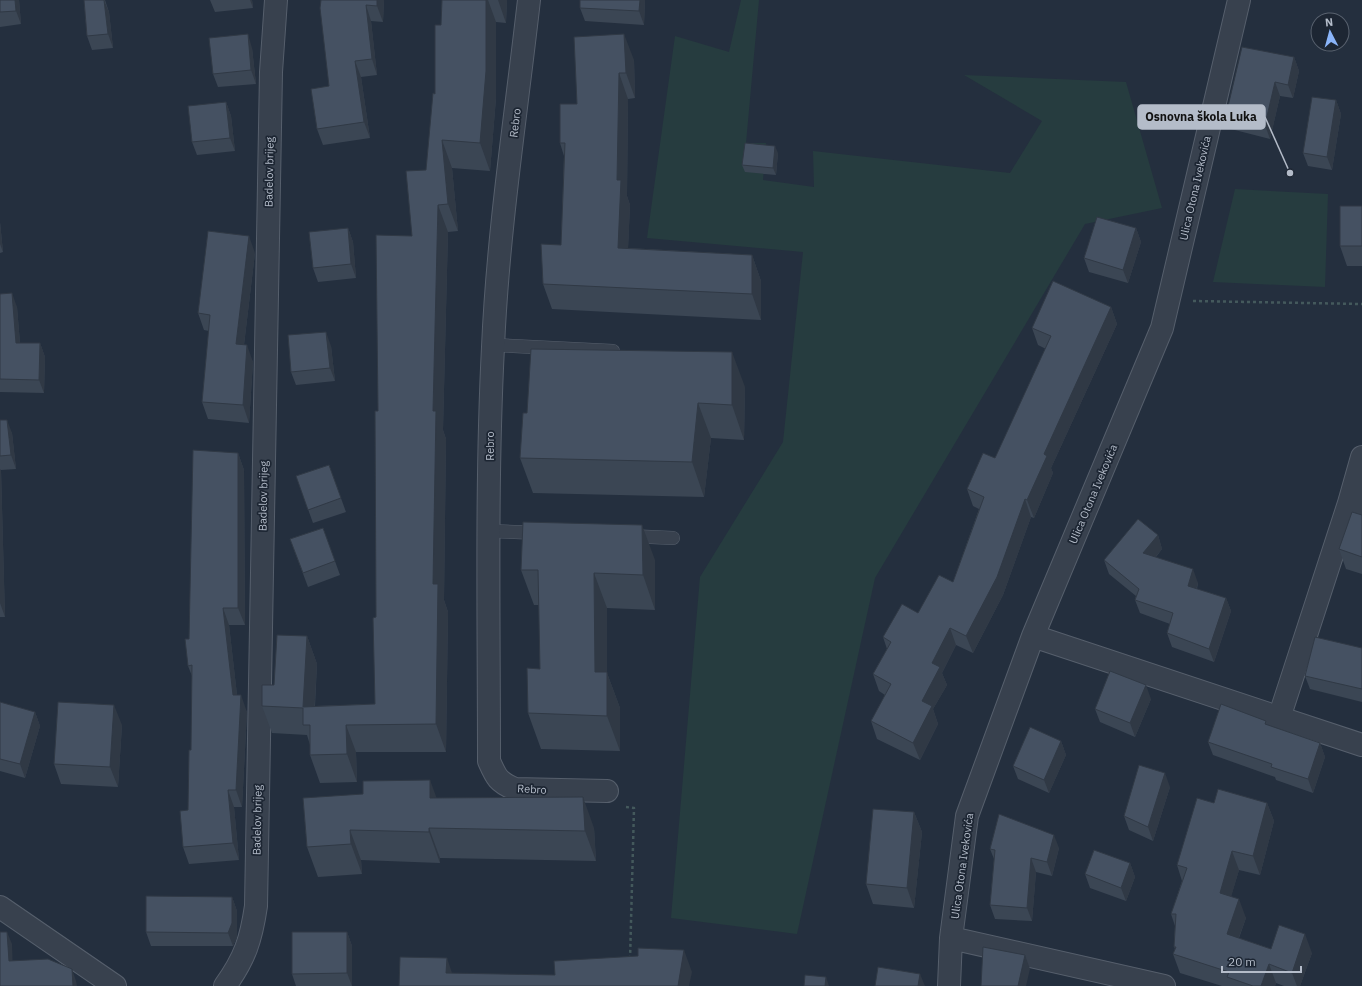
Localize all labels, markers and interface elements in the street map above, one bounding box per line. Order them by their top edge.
north arrow [1310,12,1350,52]
text: N [1324,15,1334,29]
callout: Osnovna škola Luka [1138,105,1265,129]
street label: Rebro [506,108,524,138]
text: Osnovna škola Luka [1145,109,1257,124]
street label: Ulica Otona Ivekovića [1176,134,1214,242]
street label: Badelov brijeg [261,137,277,207]
street label: Rebro [483,431,497,461]
street label: Ulica Otona Ivekovića [1066,442,1120,546]
street label: Badelov brijeg [255,461,271,531]
street label: Rebro [517,781,547,797]
street label: Badelov brijeg [249,785,265,855]
street label: Ulica Otona Ivekovića [948,812,976,920]
scale bar [1222,948,1301,974]
text: 20 m [1228,954,1256,969]

